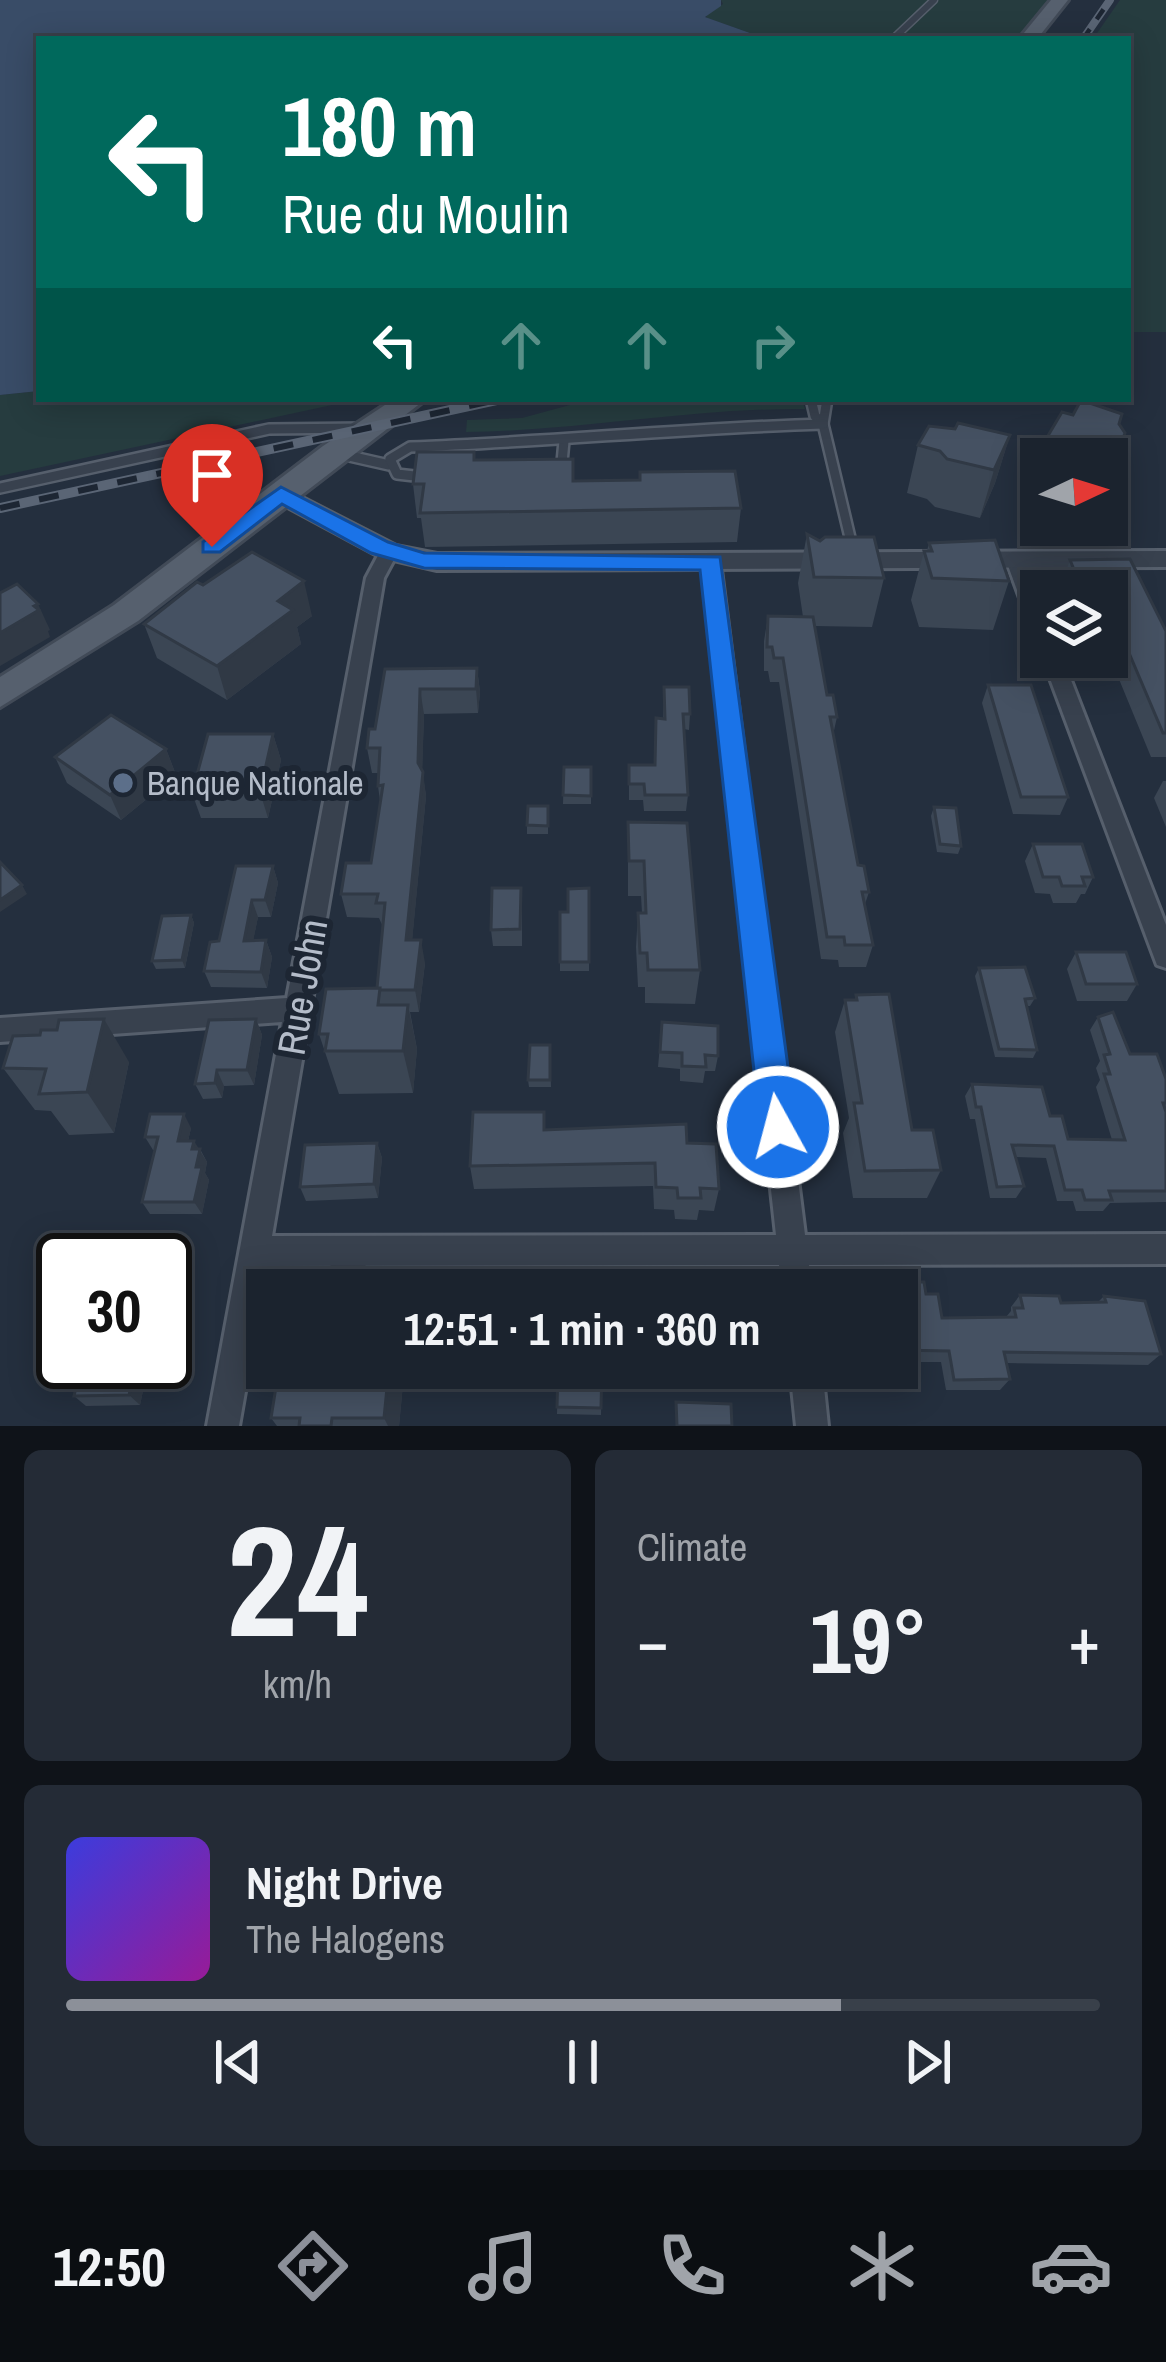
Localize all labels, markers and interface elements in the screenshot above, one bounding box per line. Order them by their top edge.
text: 180 m [282,69,477,182]
icon: left [84,84,240,240]
text: Rue du Moulin [282,177,570,250]
icon: left [362,312,428,378]
icon: ahead [488,312,554,378]
icon: ahead [614,312,680,378]
icon: right [740,312,806,378]
pin [161,424,263,547]
north arrow [1020,438,1128,546]
map controls [1020,438,1128,678]
icon: arrive [179,442,245,508]
button: layers [1020,570,1128,678]
place label: Banque Nationale [147,761,364,805]
marker: Banque Nationale [110,770,136,796]
street label: Rue John [265,915,339,1059]
position arrow [715,1064,841,1190]
speed limit sign: 30 [36,1233,192,1389]
text: 12:51 · 1 min · 360 m [404,1298,760,1359]
text: 24 [226,1475,369,1685]
text: Climate [637,1521,747,1573]
text: 19° [809,1580,928,1701]
text: − [637,1596,669,1685]
text: + [1068,1596,1100,1685]
text: km/h [263,1658,332,1710]
text: Night Drive [246,1852,443,1913]
text: The Halogens [246,1913,445,1965]
icon: previous [205,2029,271,2095]
icon: pause [550,2029,616,2095]
icon: next [895,2029,961,2095]
icon: directions [271,2224,355,2308]
icon: music [461,2224,545,2308]
icon: phone [650,2224,734,2308]
icon: climate [840,2224,924,2308]
icon: car [1029,2224,1113,2308]
text: 12:50 [53,2230,166,2303]

